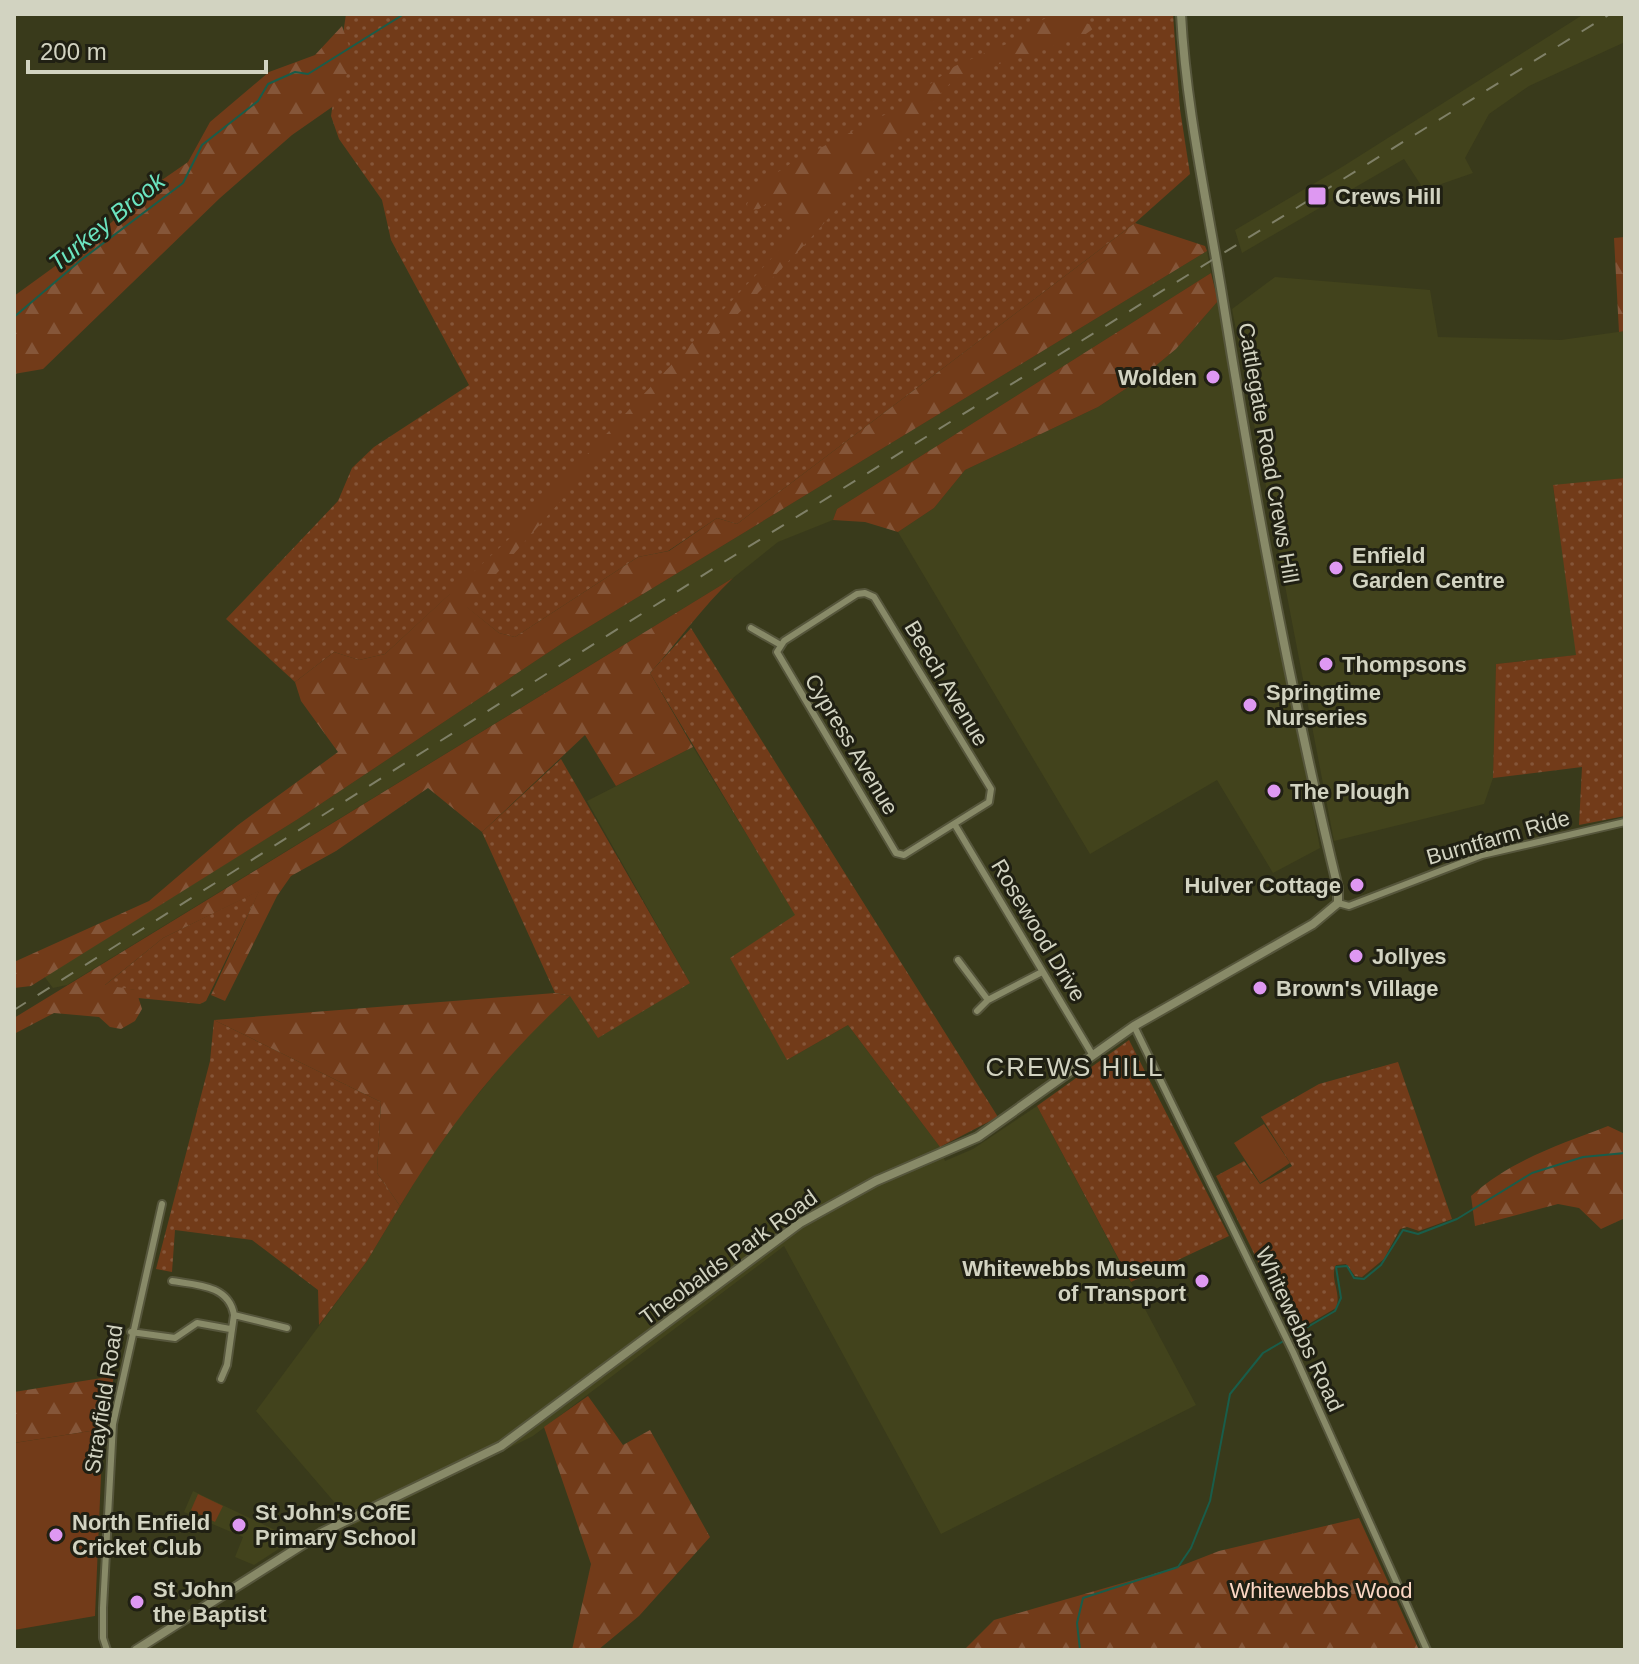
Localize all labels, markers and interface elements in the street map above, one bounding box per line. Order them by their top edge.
scale bar [28,24,266,74]
text: 200 m [40,38,107,65]
water label: Turkey Brook [43,166,171,276]
place label: Crews Hill [1335,184,1441,209]
marker: Crews Hill [1306,185,1328,207]
street label: Cattlegate Road Crews Hill [1233,321,1304,585]
place label: Wolden [1118,365,1197,390]
marker: Wolden [1204,368,1222,386]
place label: Enfield Garden Centre [1352,543,1505,593]
marker: Enfield Garden Centre [1327,559,1345,577]
street label: Beech Avenue [899,616,994,750]
place label: Thompsons [1342,652,1467,677]
marker: Thompsons [1317,655,1335,673]
street label: Cypress Avenue [800,669,903,819]
place label: Springtime Nurseries [1266,680,1381,730]
marker: Springtime Nurseries [1241,696,1259,714]
place label: The Plough [1290,779,1410,804]
marker: The Plough [1265,782,1283,800]
street label: Burntfarm Ride [1424,805,1573,870]
street label: Rosewood Drive [986,855,1091,1006]
place label: Hulver Cottage [1185,873,1341,898]
marker: Hulver Cottage [1348,876,1366,894]
place label: Jollyes [1372,944,1447,969]
marker: Jollyes [1347,947,1365,965]
place label: Brown's Village [1276,976,1439,1001]
marker: Brown's Village [1251,979,1269,997]
district label: CREWS HILL [986,1052,1164,1082]
street label: Theobalds Park Road [635,1185,822,1330]
street label: Whitewebbs Road [1250,1243,1349,1415]
place label: Whitewebbs Museum of Transport [962,1256,1187,1306]
marker: Whitewebbs Museum of Transport [1193,1272,1211,1290]
street label: Strayfield Road [79,1323,128,1475]
place label: St John's CofE Primary School [255,1500,416,1550]
place label: North Enfield Cricket Club [72,1510,210,1560]
marker: St John's CofE Primary School [230,1516,248,1534]
marker: North Enfield Cricket Club [47,1526,65,1544]
place label: St John the Baptist [153,1577,267,1627]
park label: Whitewebbs Wood [1229,1578,1413,1603]
marker: St John the Baptist [128,1593,146,1611]

